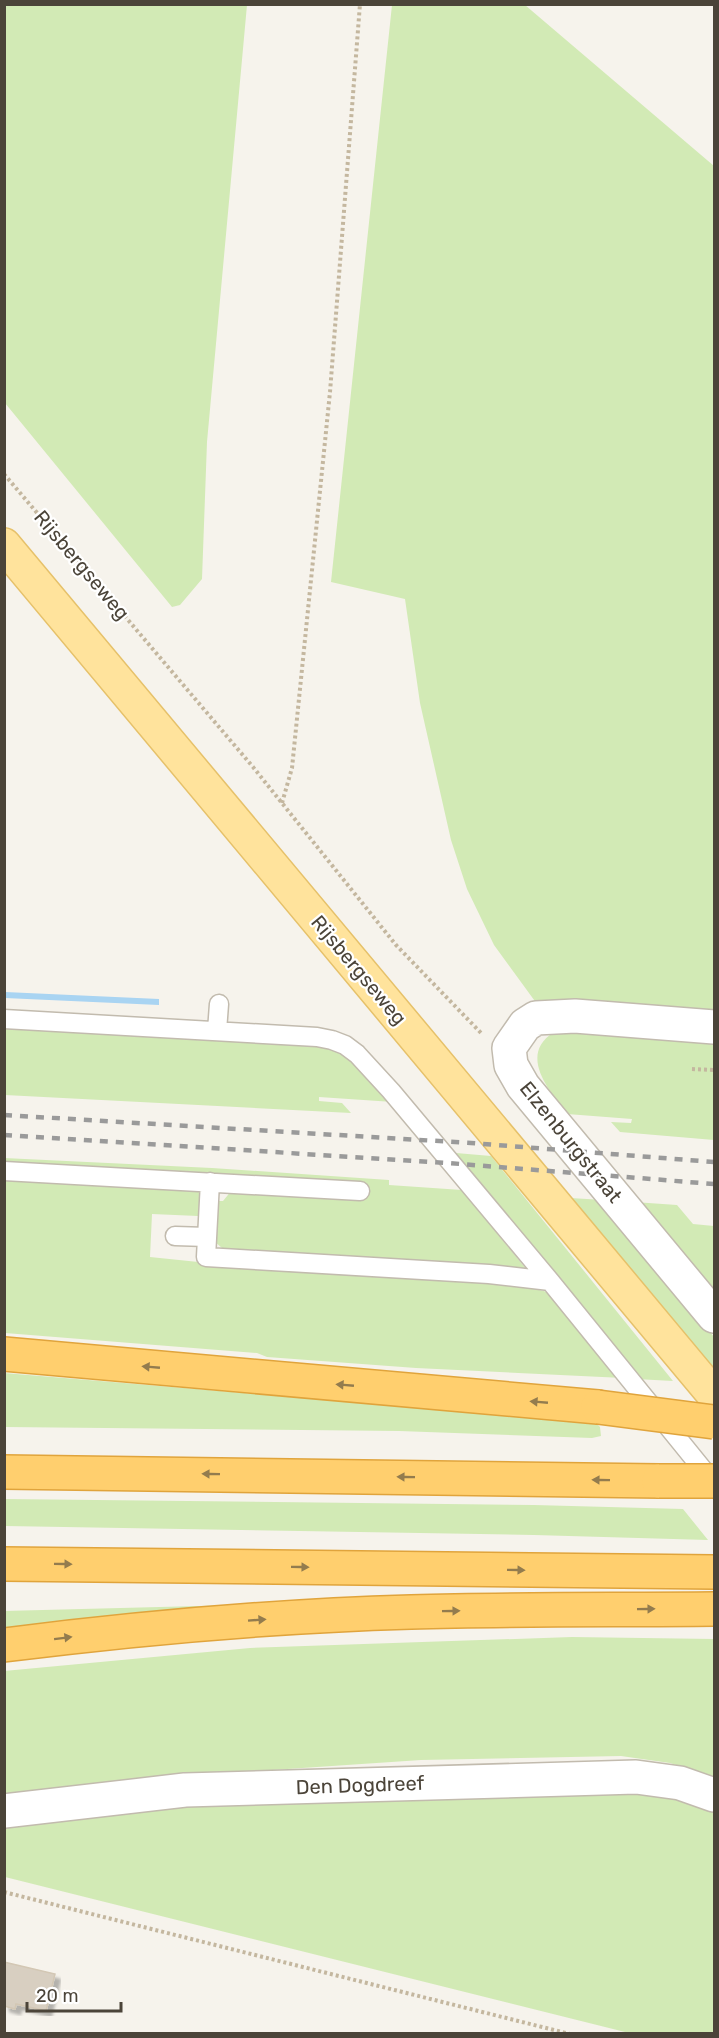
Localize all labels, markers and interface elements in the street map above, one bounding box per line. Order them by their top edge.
street label: Rijsbergseweg [29,505,135,625]
street label: Rijsbergseweg [306,910,412,1030]
street label: Elzenburgstraat [515,1077,627,1208]
one-way arrow [141,1363,160,1372]
one-way arrow [336,1380,355,1390]
one-way arrow [530,1397,549,1407]
one-way arrow [201,1469,220,1479]
one-way arrow [396,1472,415,1482]
one-way arrow [591,1475,610,1485]
one-way arrow [53,1559,72,1569]
one-way arrow [290,1562,309,1572]
one-way arrow [506,1565,525,1574]
one-way arrow [637,1605,656,1614]
one-way arrow [442,1606,461,1616]
one-way arrow [247,1615,266,1625]
one-way arrow [53,1633,72,1643]
street label: Den Dogdreef [295,1771,425,1799]
scale bar [27,1975,122,2013]
text: 20 m [36,1985,78,2007]

